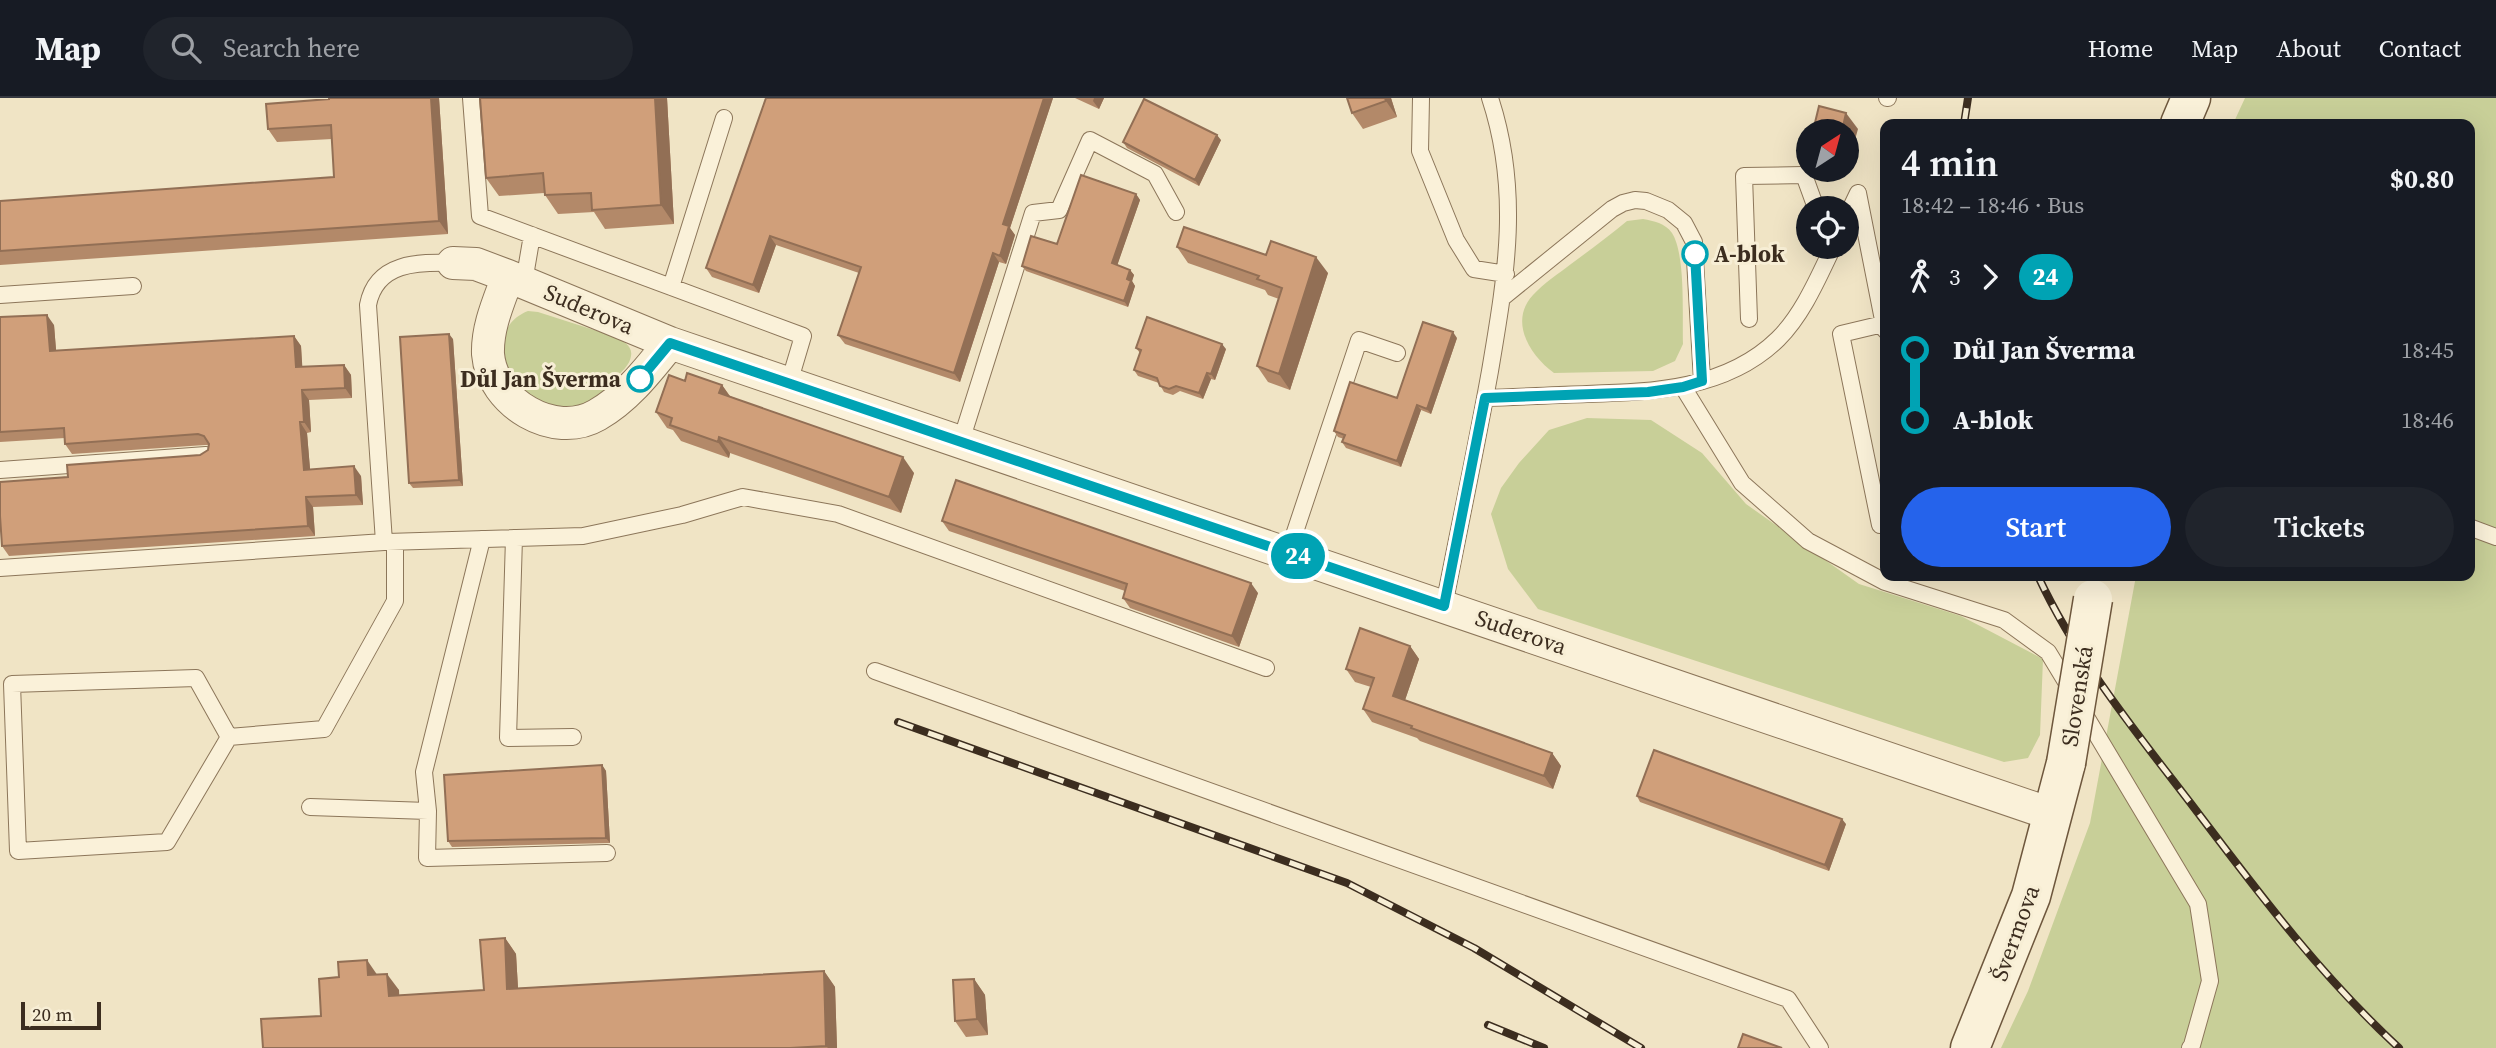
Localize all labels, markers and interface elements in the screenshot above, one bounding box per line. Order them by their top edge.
search box [143,17,633,80]
text: Map [35,26,101,71]
icon: search [167,29,205,67]
text: Search here [223,30,360,66]
text: Home [2088,32,2153,65]
text: Map [2191,32,2238,65]
text: About [2276,32,2341,65]
text: Contact [2379,32,2461,65]
north arrow [1796,119,1858,182]
map controls [1796,119,1859,259]
text: 4 min [1901,137,1999,189]
text: $0.80 [2390,161,2454,197]
text: 18:42 – 18:46 · Bus [1901,189,2084,221]
button: locate [1796,196,1859,259]
place label: A-blok [1714,238,1785,270]
marker: A-blok [1682,241,1708,267]
icon: walk [1901,258,1939,296]
icon: forward [1971,258,2009,296]
text: 24 [2033,260,2059,293]
text: 3 [1949,261,1961,293]
street label: Suderova [539,276,639,342]
text: Důl Jan Šverma [1953,332,2135,368]
text: 18:45 [2401,334,2454,366]
place label: Důl Jan Šverma [460,363,622,395]
marker: Důl Jan Šverma [627,366,653,392]
text: A-blok [1953,402,2033,438]
text: 18:46 [2401,404,2454,436]
button: Start [1901,487,2171,567]
button: Tickets [2185,487,2454,567]
line badge: 24 [1266,533,1330,579]
text: 24 [1285,539,1311,572]
street label: Suderova [1471,601,1571,663]
street label: Slovenská [2053,643,2101,749]
street label: Švermova [1983,880,2047,986]
scale bar [21,999,102,1031]
text: 20 m [32,1001,73,1027]

